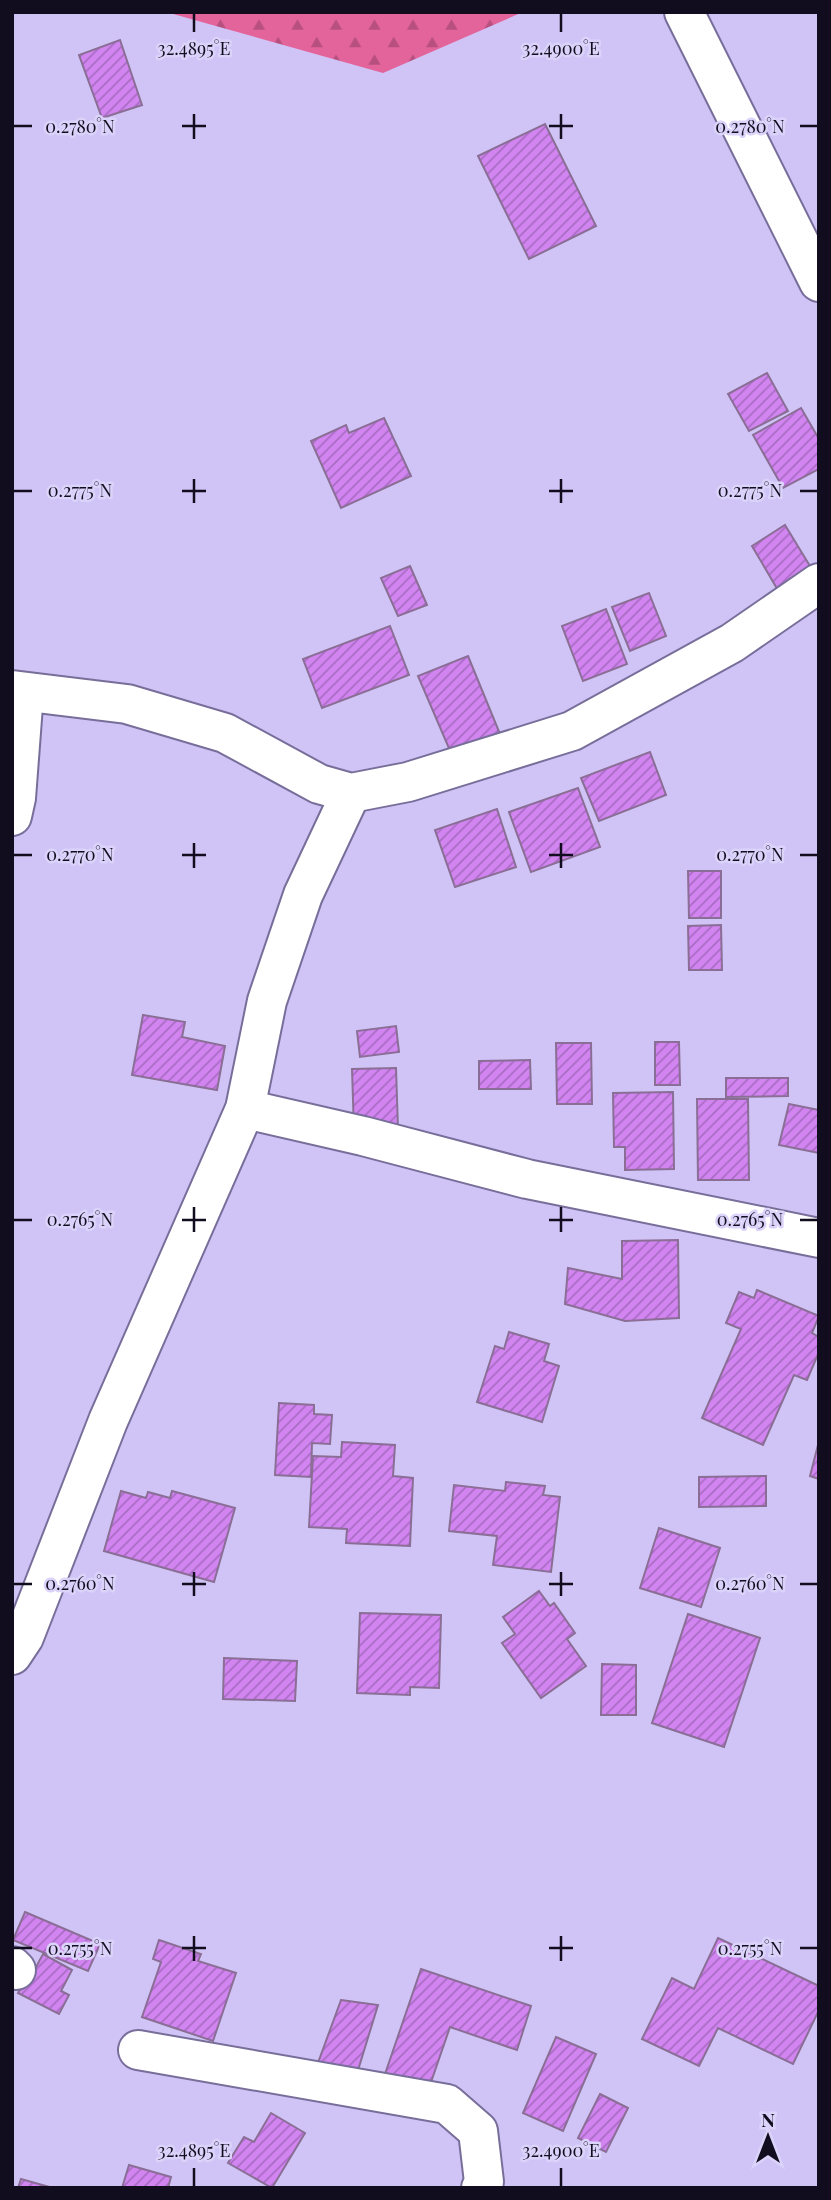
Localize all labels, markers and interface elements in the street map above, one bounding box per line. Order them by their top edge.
text: 32.4895°E [158,36,231,60]
text: 32.4900°E [522,36,600,60]
text: 0.2780°N [45,114,115,138]
text: 0.2780°N [715,114,785,138]
text: 0.2775°N [48,478,113,502]
text: 0.2775°N [718,478,783,502]
text: 0.2770°N [46,842,114,866]
text: 0.2770°N [716,842,784,866]
text: 0.2765°N [47,1207,114,1231]
text: 0.2765°N [717,1207,784,1231]
text: 0.2760°N [45,1571,115,1595]
text: 0.2760°N [715,1571,785,1595]
text: 0.2755°N [48,1936,113,1960]
text: 0.2755°N [718,1936,783,1960]
north arrow [733,2102,803,2172]
text: N [761,2106,775,2132]
text: 32.4895°E [158,2138,231,2162]
text: 32.4900°E [522,2138,600,2162]

